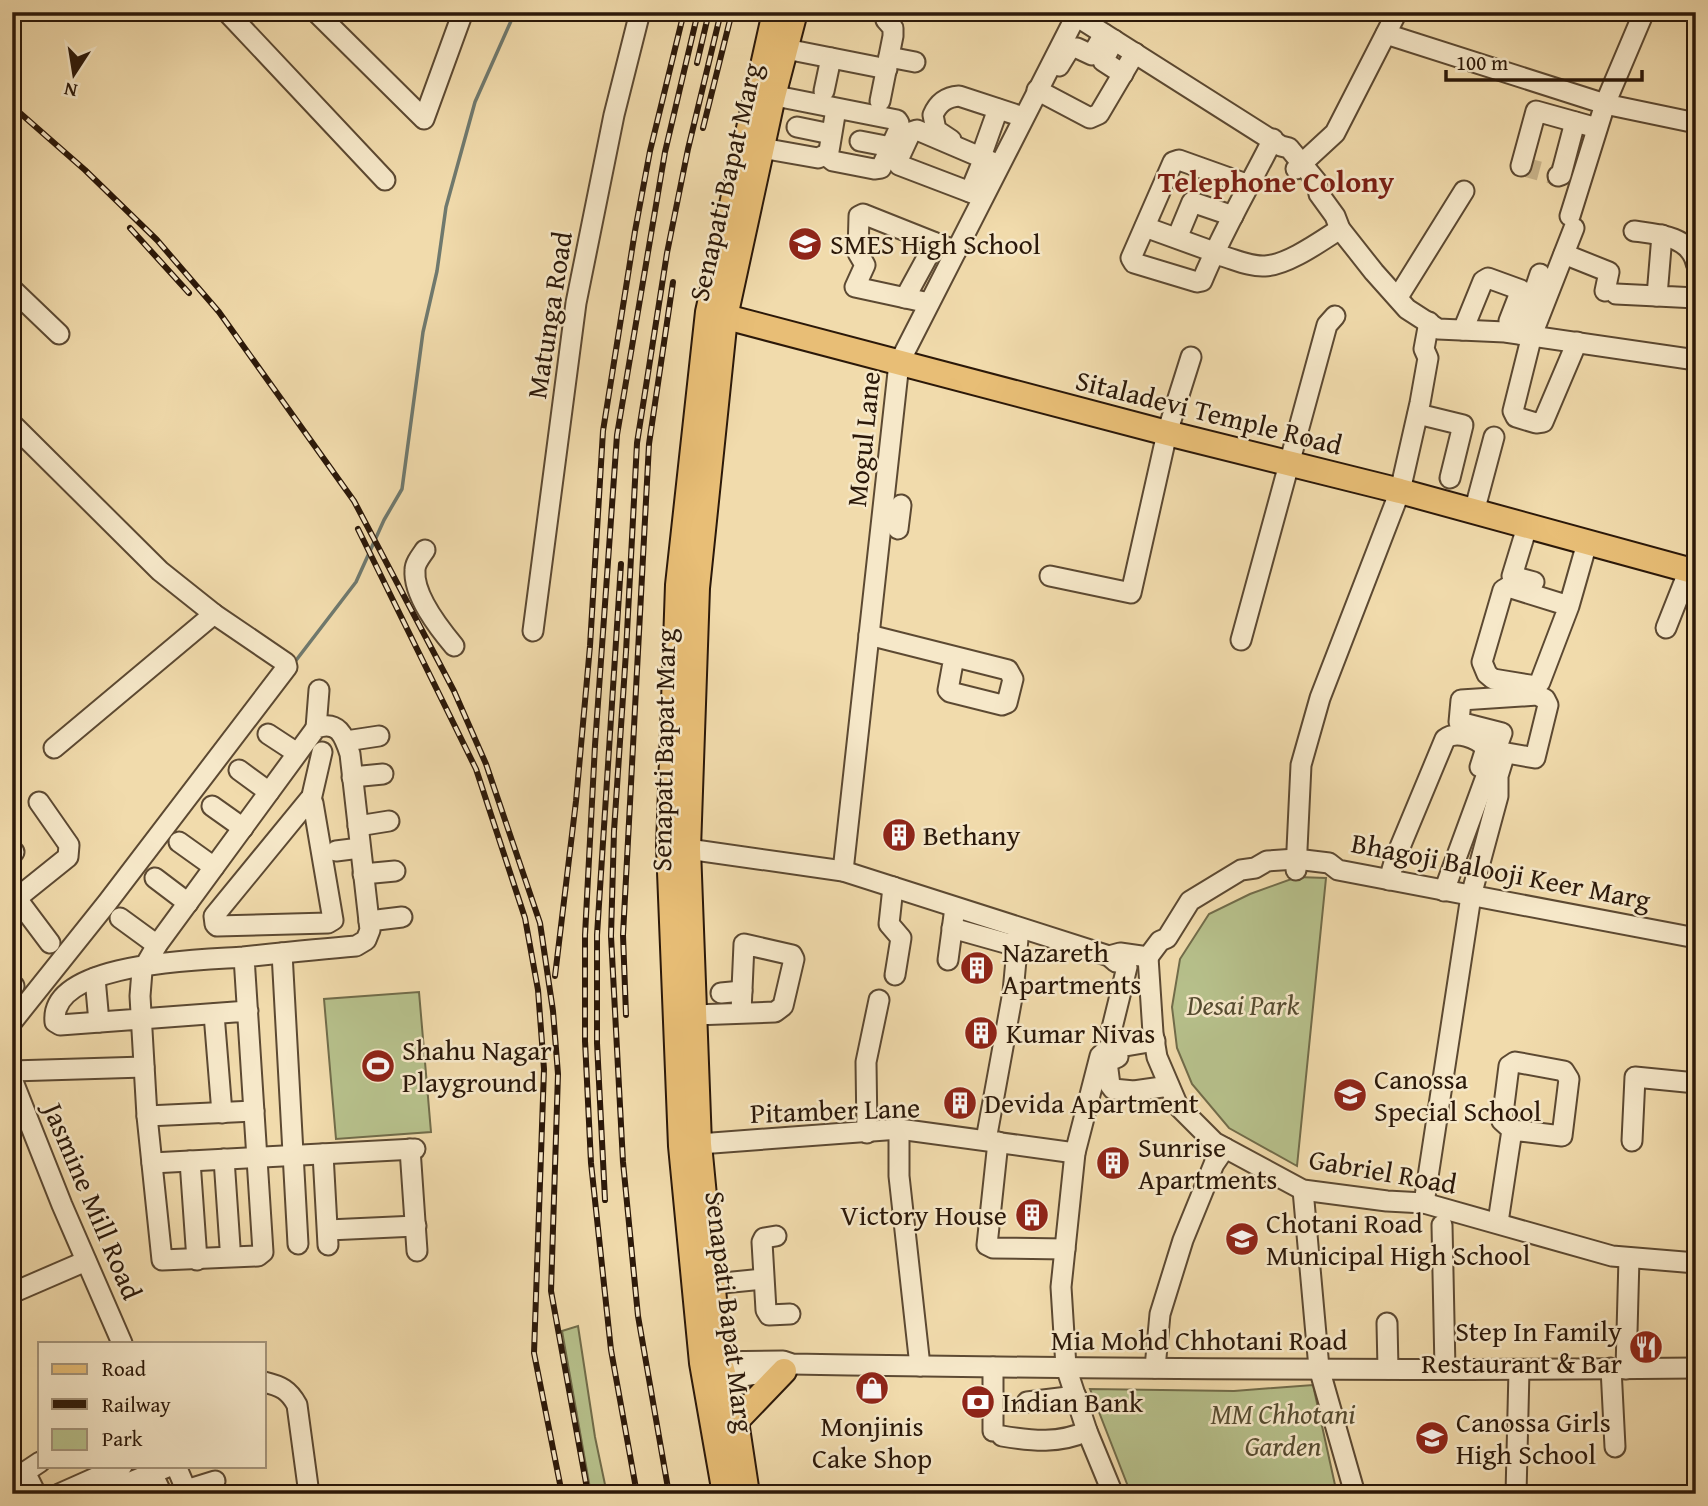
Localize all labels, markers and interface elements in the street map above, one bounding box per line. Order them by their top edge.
north arrow [38,38,108,108]
scale bar [1446,38,1642,82]
text: 100 m [1456,47,1508,78]
street label: Senapati Bapat Marg [677,59,772,305]
text: N [61,76,80,106]
district label: Telephone Colony [1158,159,1395,203]
place label: SMES High School [830,223,1041,264]
school or university icon: SMES High School [786,225,824,263]
street label: Matunga Road [515,228,582,402]
street label: Sitaladevi Temple Road [1072,359,1347,464]
street label: Mogul Lane [835,369,890,509]
street label: Senapati Bapat Marg [640,628,685,872]
place label: Bethany [923,814,1021,855]
building icon: Bethany [880,816,918,854]
street label: Bhagoji Balooji Keer Marg [1348,821,1654,920]
place label: Nazareth Apartments [1002,931,1141,1004]
building icon: Nazareth Apartments [958,949,996,987]
park label: Desai Park [1186,984,1299,1025]
place label: Kumar Nivas [1006,1012,1155,1053]
building icon: Kumar Nivas [962,1014,1000,1052]
place label: Shahu Nagar Playground [402,1029,552,1102]
sports icon: Shahu Nagar Playground [359,1047,397,1085]
place label: Canossa Special School [1374,1058,1541,1131]
school or university icon: Canossa Special School [1331,1076,1369,1114]
place label: Devida Apartment [984,1082,1199,1123]
building icon: Devida Apartment [941,1084,979,1122]
street label: Pitamber Lane [749,1086,921,1133]
street label: Jasmine Mill Road [32,1093,153,1306]
place label: Sunrise Apartments [1138,1126,1277,1199]
street label: Gabriel Road [1306,1137,1460,1204]
building icon: Sunrise Apartments [1094,1144,1132,1182]
street label: Senapati Bapat Marg [695,1189,766,1435]
place label: Victory House [840,1194,1007,1235]
building icon: Victory House [1013,1196,1051,1234]
place label: Chotani Road Municipal High School [1266,1202,1531,1275]
school or university icon: Chotani Road Municipal High School [1223,1220,1261,1258]
place label: Step In Family Restaurant & Bar [1421,1310,1622,1383]
street label: Mia Mohd Chhotani Road [1051,1319,1347,1360]
restaurant icon: Step In Family Restaurant & Bar [1627,1328,1665,1366]
legend [38,1342,266,1468]
text: Road [102,1353,147,1384]
shop icon: Monjinis Cake Shop [853,1369,891,1407]
place label: Indian Bank [1002,1381,1144,1422]
bank icon: Indian Bank [959,1383,997,1421]
text: Railway [102,1389,171,1420]
park label: MM Chhotani Garden [1211,1393,1355,1466]
place label: Canossa Girls High School [1456,1401,1611,1474]
place label: Monjinis Cake Shop [812,1405,932,1478]
school or university icon: Canossa Girls High School [1413,1419,1451,1457]
text: Park [102,1423,143,1454]

